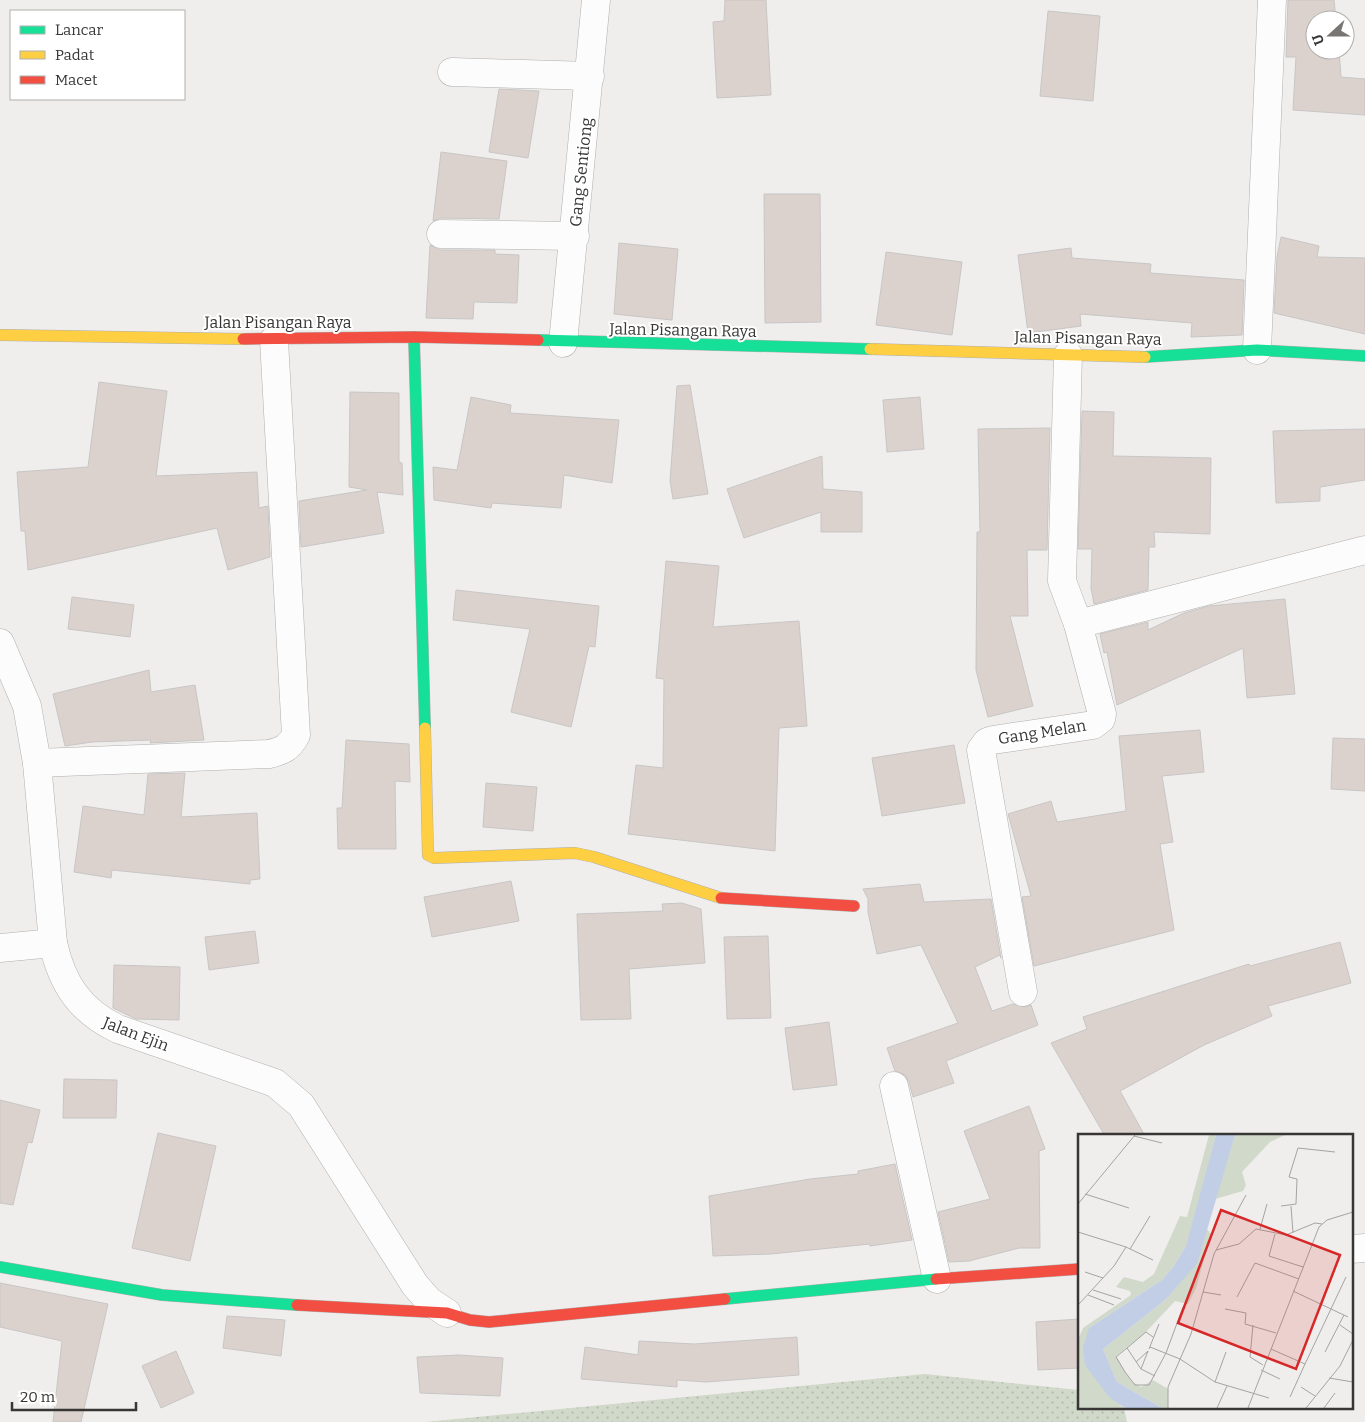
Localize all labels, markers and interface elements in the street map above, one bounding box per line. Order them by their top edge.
legend [10,10,185,100]
north arrow [1305,10,1355,60]
text: Lancar [55,21,103,39]
text: U [1308,31,1328,47]
text: Padat [55,46,95,64]
text: Macet [55,71,98,89]
street label: Gang Sentiong [566,116,596,228]
street label: Jalan Pisangan Raya [203,313,352,332]
street label: Jalan Pisangan Raya [608,319,757,341]
street label: Jalan Pisangan Raya [1013,327,1162,349]
street label: Gang Melan [997,716,1087,748]
street label: Jalan Ejin [99,1012,172,1055]
inset map [1078,1134,1352,1410]
scale bar [12,1380,136,1412]
text: 20 m [20,1388,56,1406]

